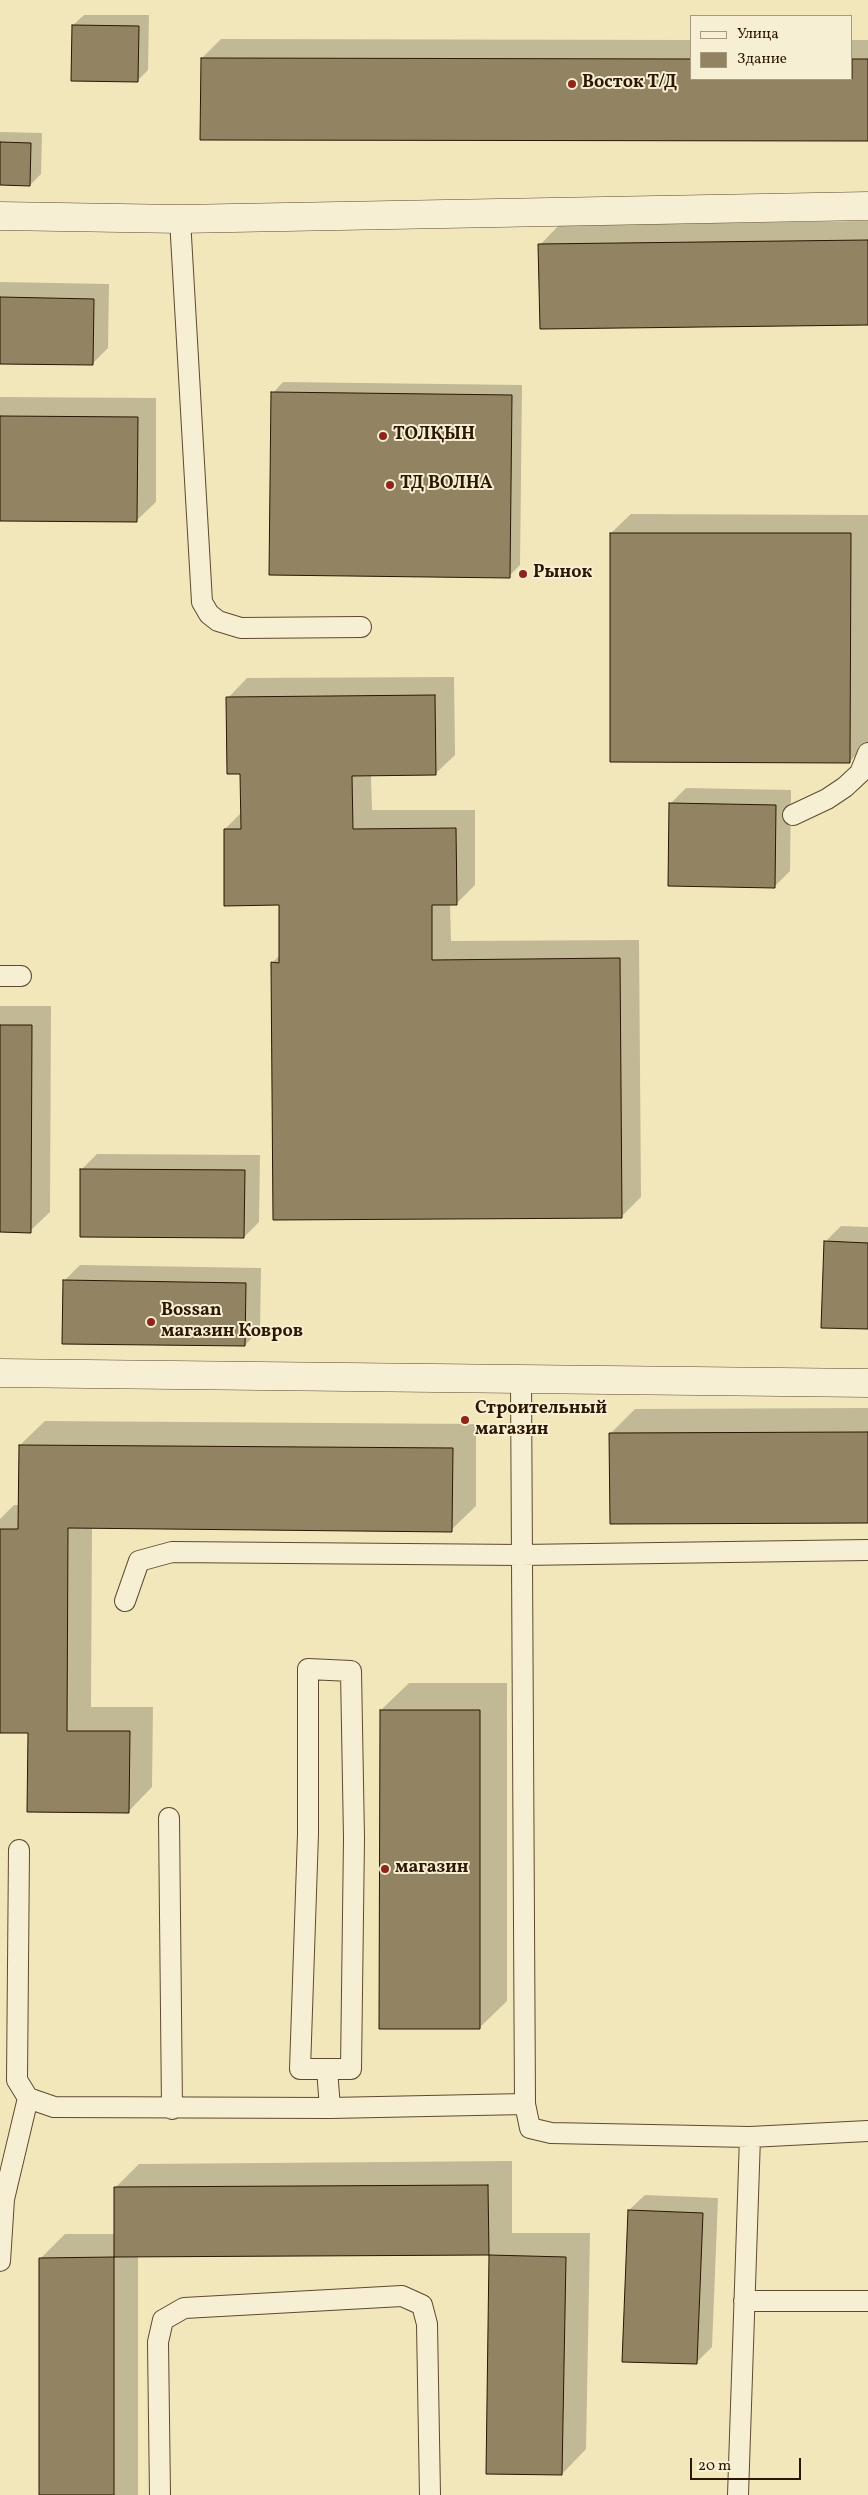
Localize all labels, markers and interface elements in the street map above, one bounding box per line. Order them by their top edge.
legend [690,15,853,80]
text: Улица [737,24,779,45]
text: Здание [737,49,787,70]
place label: Восток Т/Д [582,73,677,95]
marker: Восток Т/Д [566,78,578,90]
place label: ТОЛҚЫН [393,425,475,447]
marker: ТОЛҚЫН [377,430,389,442]
place label: ТД ВОЛНА [400,474,492,496]
marker: ТД ВОЛНА [384,479,396,491]
place label: Рынок [533,563,592,585]
marker: Рынок [517,568,529,580]
place label: Bossan магазин Ковров [161,1301,303,1344]
marker: Bossan магазин Ковров [145,1316,157,1328]
place label: Строительный магазин [475,1399,607,1442]
marker: Строительный магазин [459,1414,471,1426]
place label: магазин [395,1858,469,1880]
marker: магазин [379,1863,391,1875]
scale bar [693,2448,804,2480]
text: 20 m [698,2456,731,2477]

